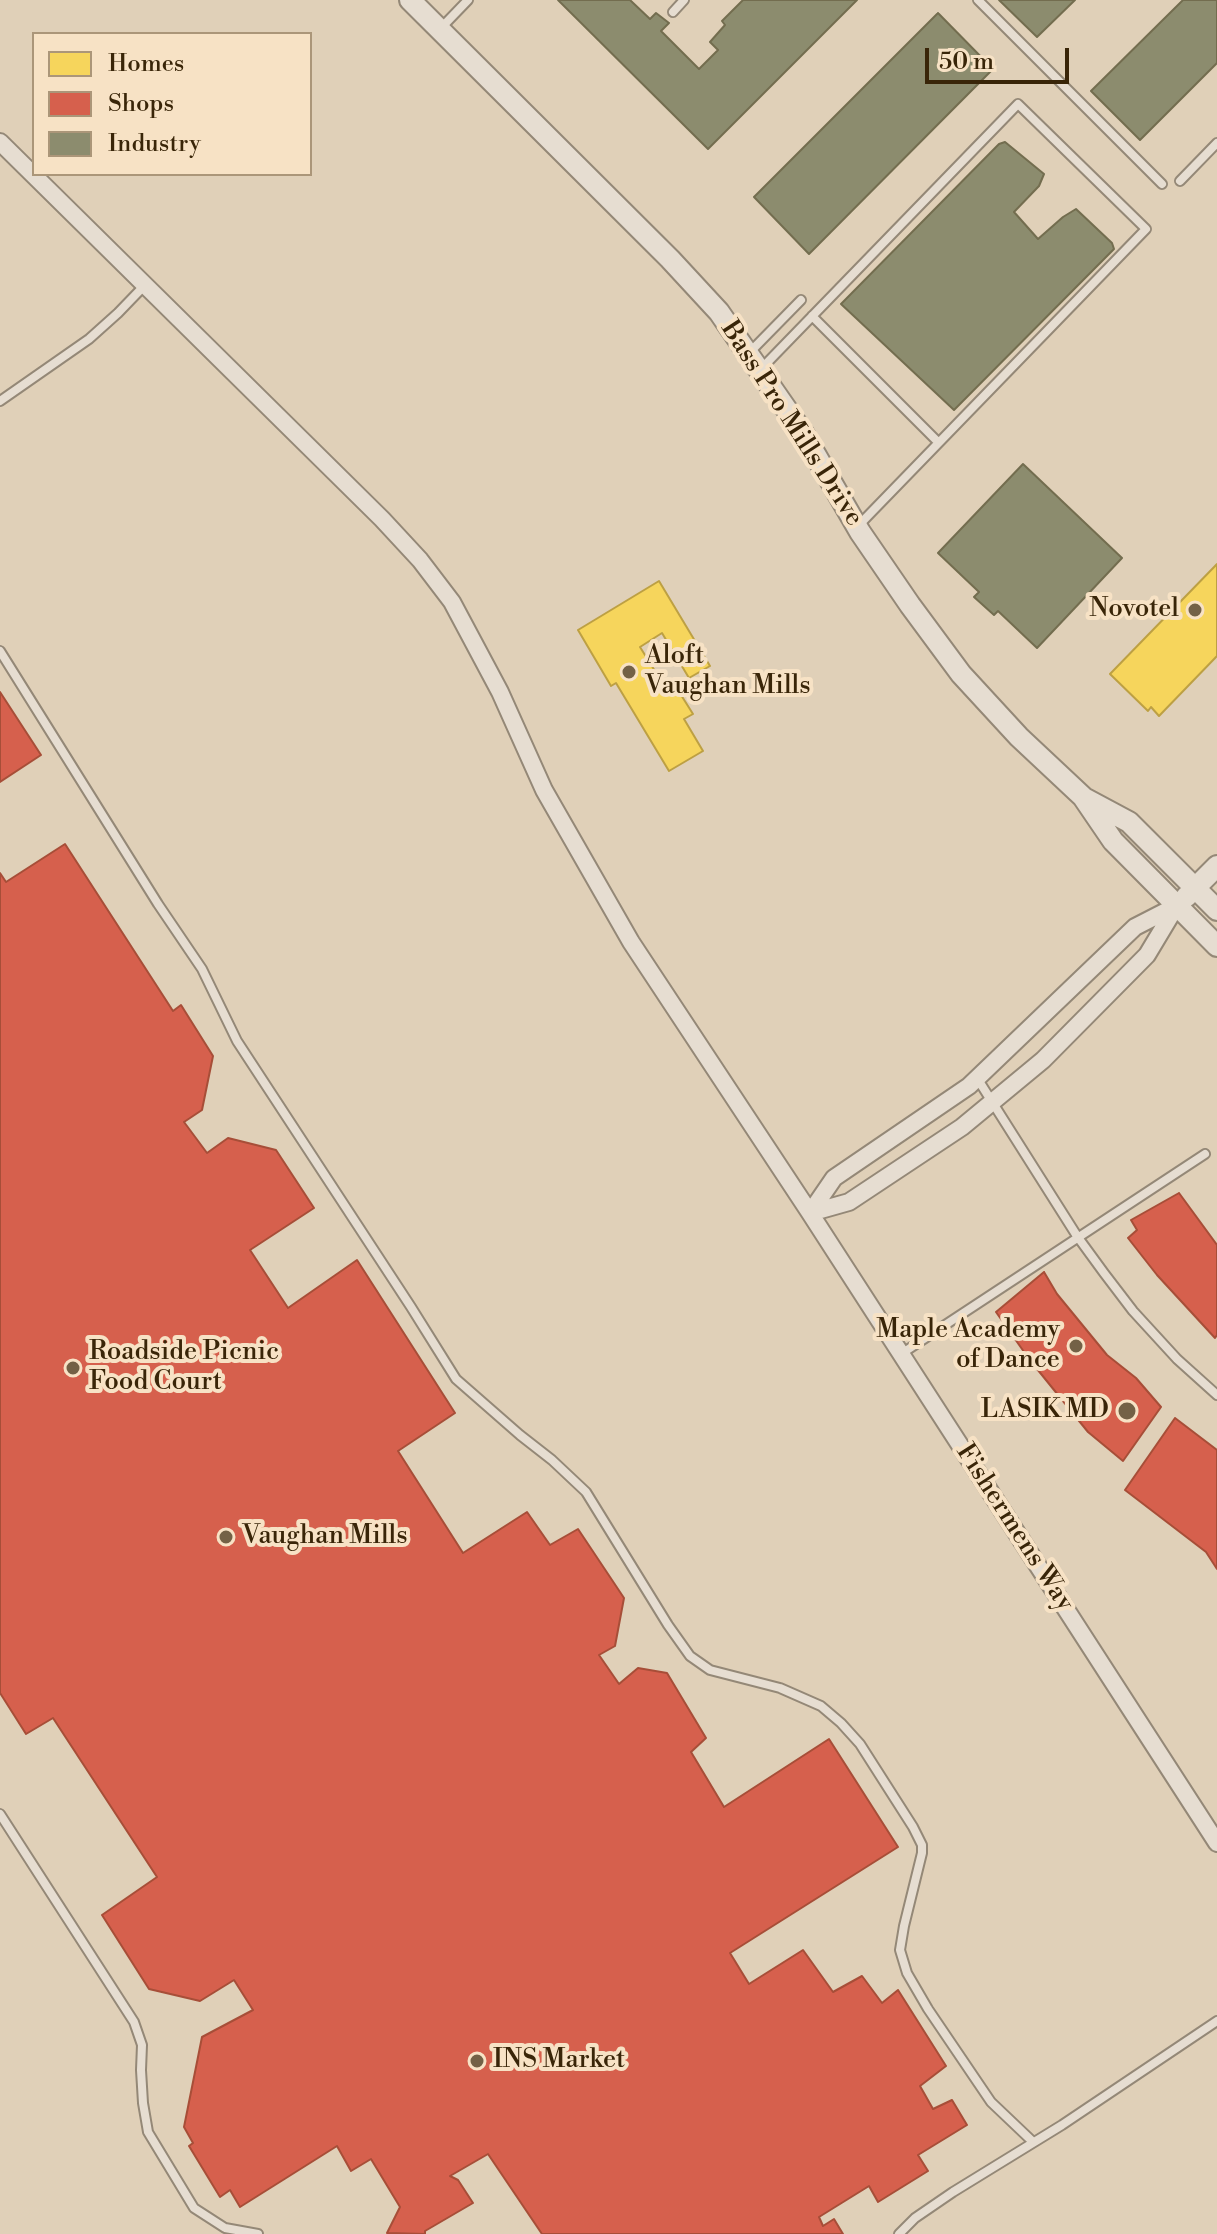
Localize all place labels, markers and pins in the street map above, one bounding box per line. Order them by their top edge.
place label: Novotel [1089,594,1179,626]
marker: Novotel [1186,601,1204,619]
place label: Aloft Vaughan Mills [645,641,811,702]
marker: Aloft Vaughan Mills [620,663,638,681]
place label: Maple Academy of Dance [876,1315,1060,1376]
place label: Roadside Picnic Food Court [89,1337,279,1398]
marker: Maple Academy of Dance [1067,1337,1085,1355]
marker: Roadside Picnic Food Court [64,1359,82,1377]
place label: LASIK MD [981,1395,1109,1427]
marker: LASIK MD [1116,1400,1138,1422]
place label: Vaughan Mills [242,1521,408,1553]
marker: Vaughan Mills [217,1528,235,1546]
place label: INS Market [493,2045,625,2077]
marker: INS Market [468,2052,486,2070]

